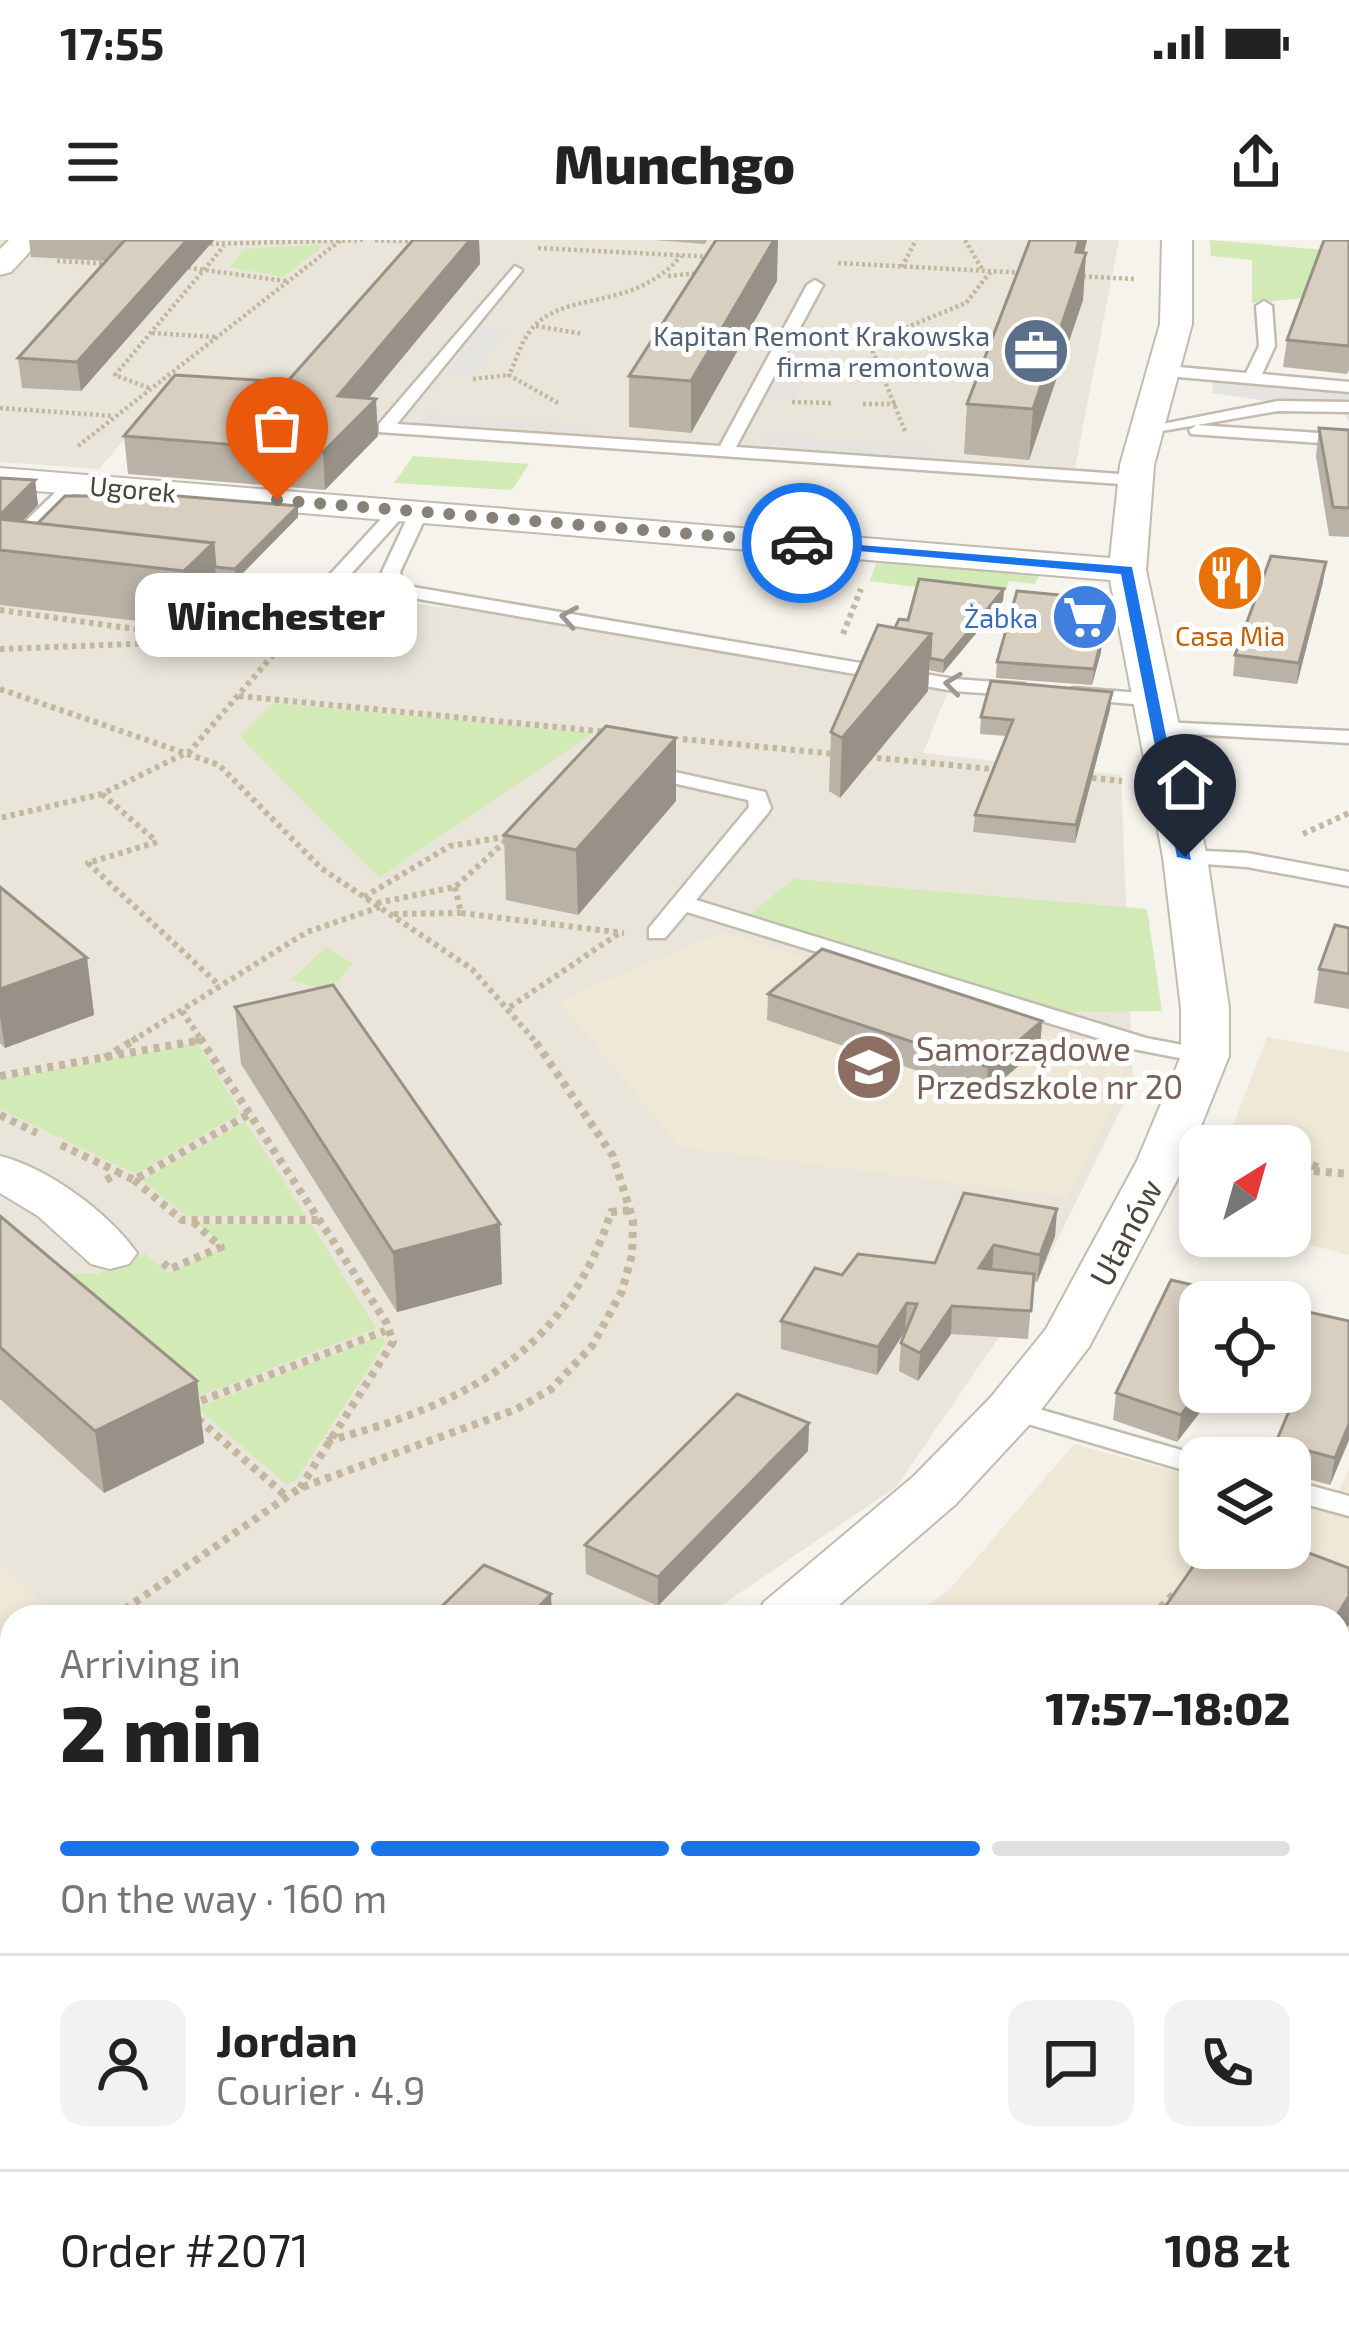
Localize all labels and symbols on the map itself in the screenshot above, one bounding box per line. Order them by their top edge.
office icon: Kapitan Remont Krakowska firma remontowa [1001,316,1071,386]
place label: Kapitan Remont Krakowska firma remontowa [653,319,990,382]
pin [226,377,328,500]
street label: Ugorek [88,468,178,509]
courier [742,483,862,603]
restaurant icon: Casa Mia [1195,543,1265,613]
callout: Winchester [136,572,418,656]
supermarket icon: Żabka [1050,582,1120,652]
place label: Żabka [964,601,1038,633]
one-way arrow [559,606,579,631]
place label: Casa Mia [1175,619,1285,651]
one-way arrow [944,671,963,697]
pin [1134,734,1236,857]
place label: Samorządowe Przedszkole nr 20 [916,1028,1183,1106]
school or university icon: Samorządowe Przedszkole nr 20 [834,1032,904,1102]
north arrow [1179,1125,1311,1257]
street label: Ułanów [1080,1171,1170,1293]

